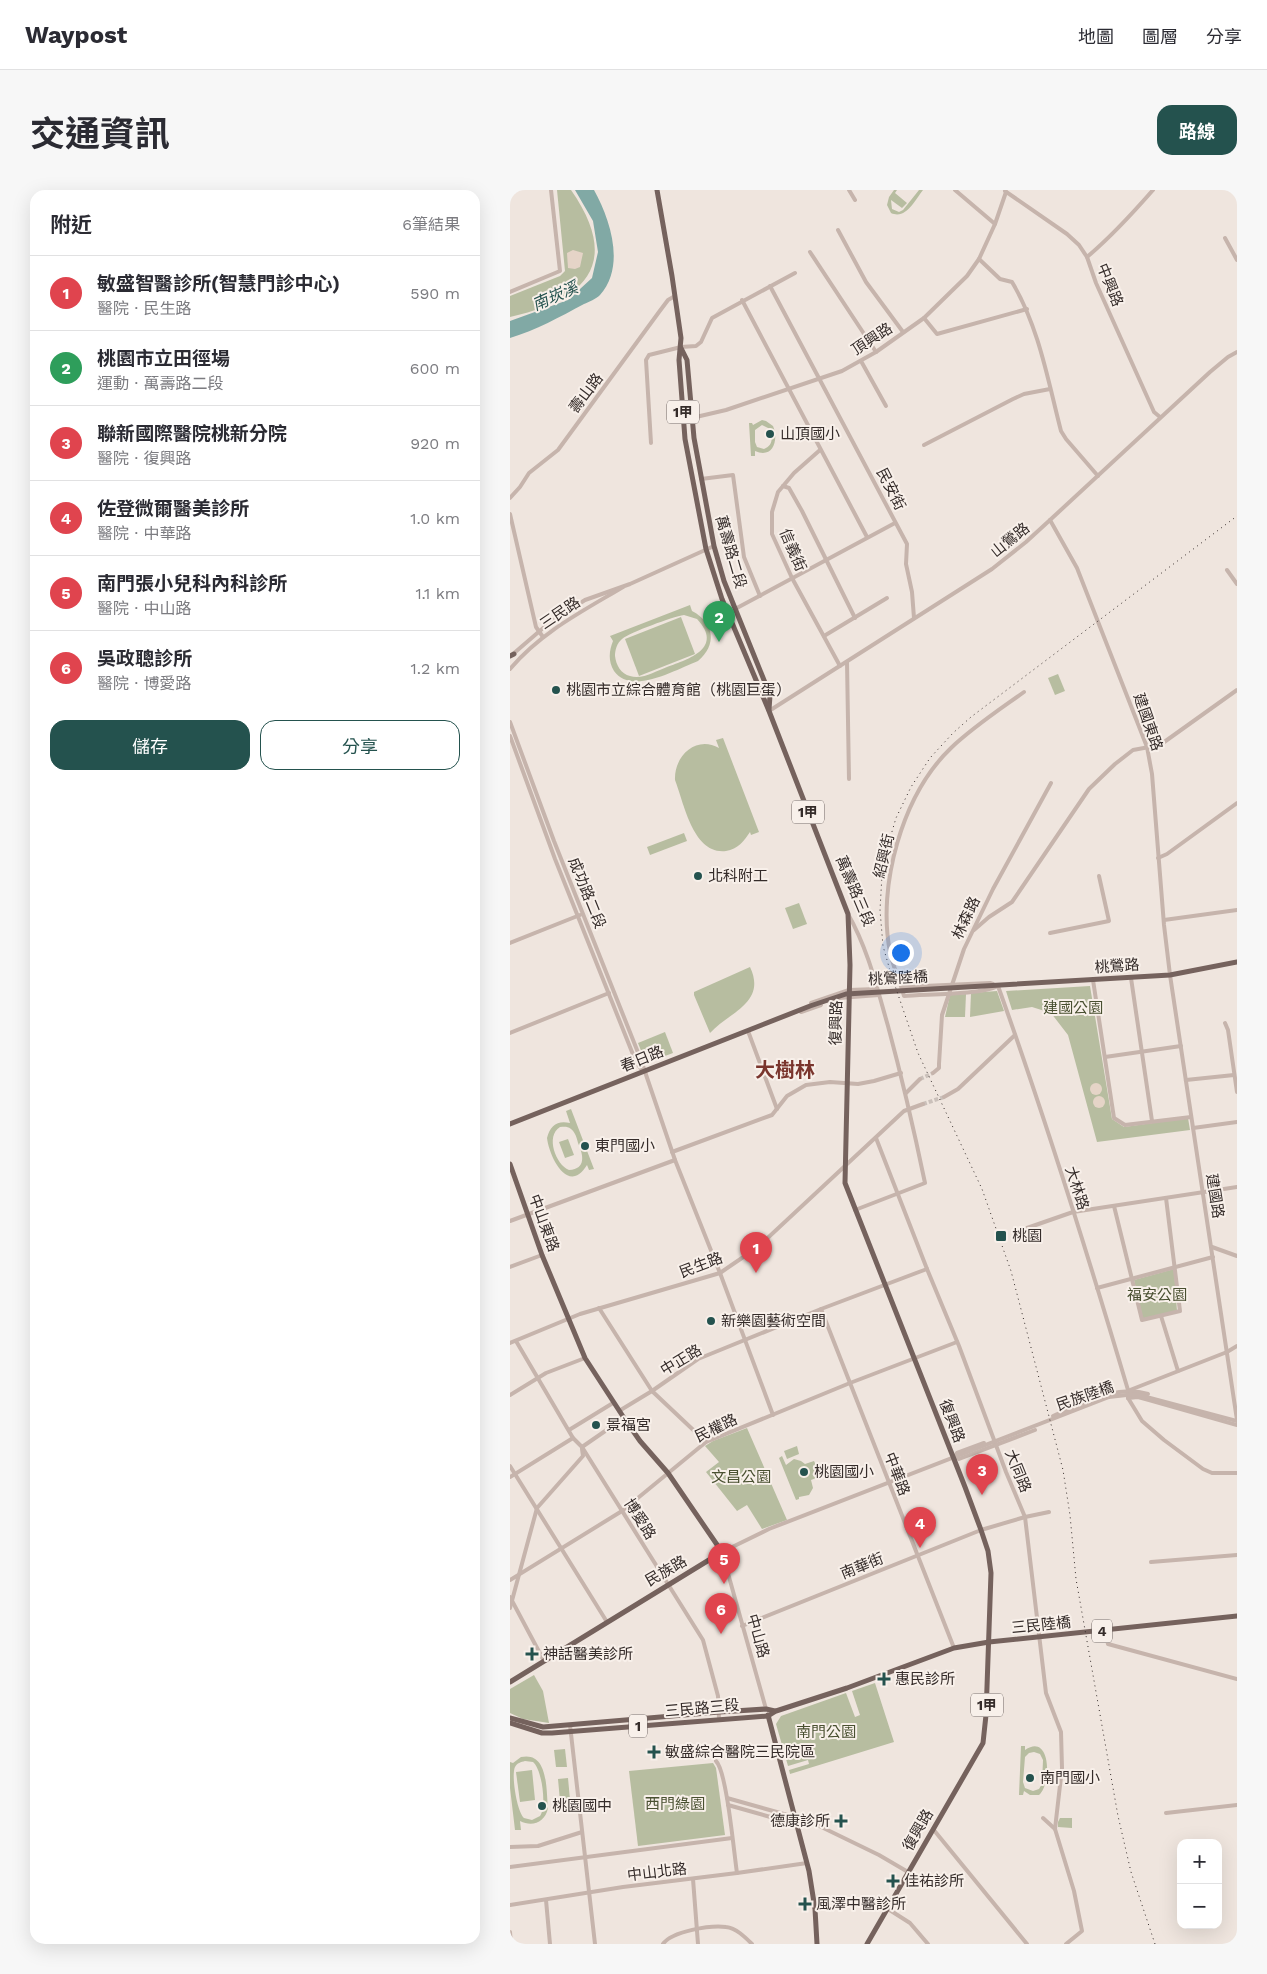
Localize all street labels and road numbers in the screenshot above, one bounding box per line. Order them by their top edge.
street label: 中興路 [1093,261,1127,309]
street label: 頂興路 [848,319,896,359]
street label: 壽山路 [565,370,607,416]
road number: 1甲 [667,400,699,423]
street label: 民安街 [873,465,909,513]
street label: 萬壽路二段 [712,513,750,591]
street label: 山鶯路 [987,519,1033,561]
street label: 信義街 [776,526,810,574]
street label: 三民路 [536,593,584,633]
street label: 建國東路 [1130,691,1166,753]
road number: 1甲 [792,800,824,824]
street label: 紹興街 [870,832,898,880]
street label: 萬壽路三段 [832,853,878,929]
street label: 成功路二段 [565,855,609,931]
street label: 林森路 [948,894,984,942]
street label: 桃鶯路 [1094,955,1140,977]
street label: 桃鶯陸橋 [868,967,928,989]
street label: 復興路 [827,1000,845,1046]
street label: 春日路 [618,1042,666,1076]
street label: 大林路 [1061,1164,1093,1212]
street label: 建國路 [1203,1172,1227,1220]
street label: 中山東路 [525,1192,563,1254]
street label: 民生路 [677,1249,725,1281]
street label: 中正路 [657,1341,705,1379]
street label: 民族陸橋 [1054,1378,1116,1414]
street label: 復興路 [936,1397,968,1445]
street label: 民權路 [692,1410,740,1446]
street label: 大同路 [1001,1447,1035,1495]
street label: 中華路 [881,1450,913,1498]
street label: 博愛路 [620,1495,660,1543]
street label: 南華街 [838,1549,886,1583]
street label: 民族路 [642,1552,690,1590]
street label: 中山路 [743,1612,773,1660]
street label: 三民陸橋 [1010,1613,1072,1637]
road number: 4 [1092,1620,1112,1642]
road number: 1甲 [971,1694,1003,1716]
street label: 三民路三段 [664,1696,740,1720]
road number: 1 [629,1714,647,1738]
street label: 復興路 [899,1806,937,1854]
street label: 中山北路 [626,1859,688,1885]

